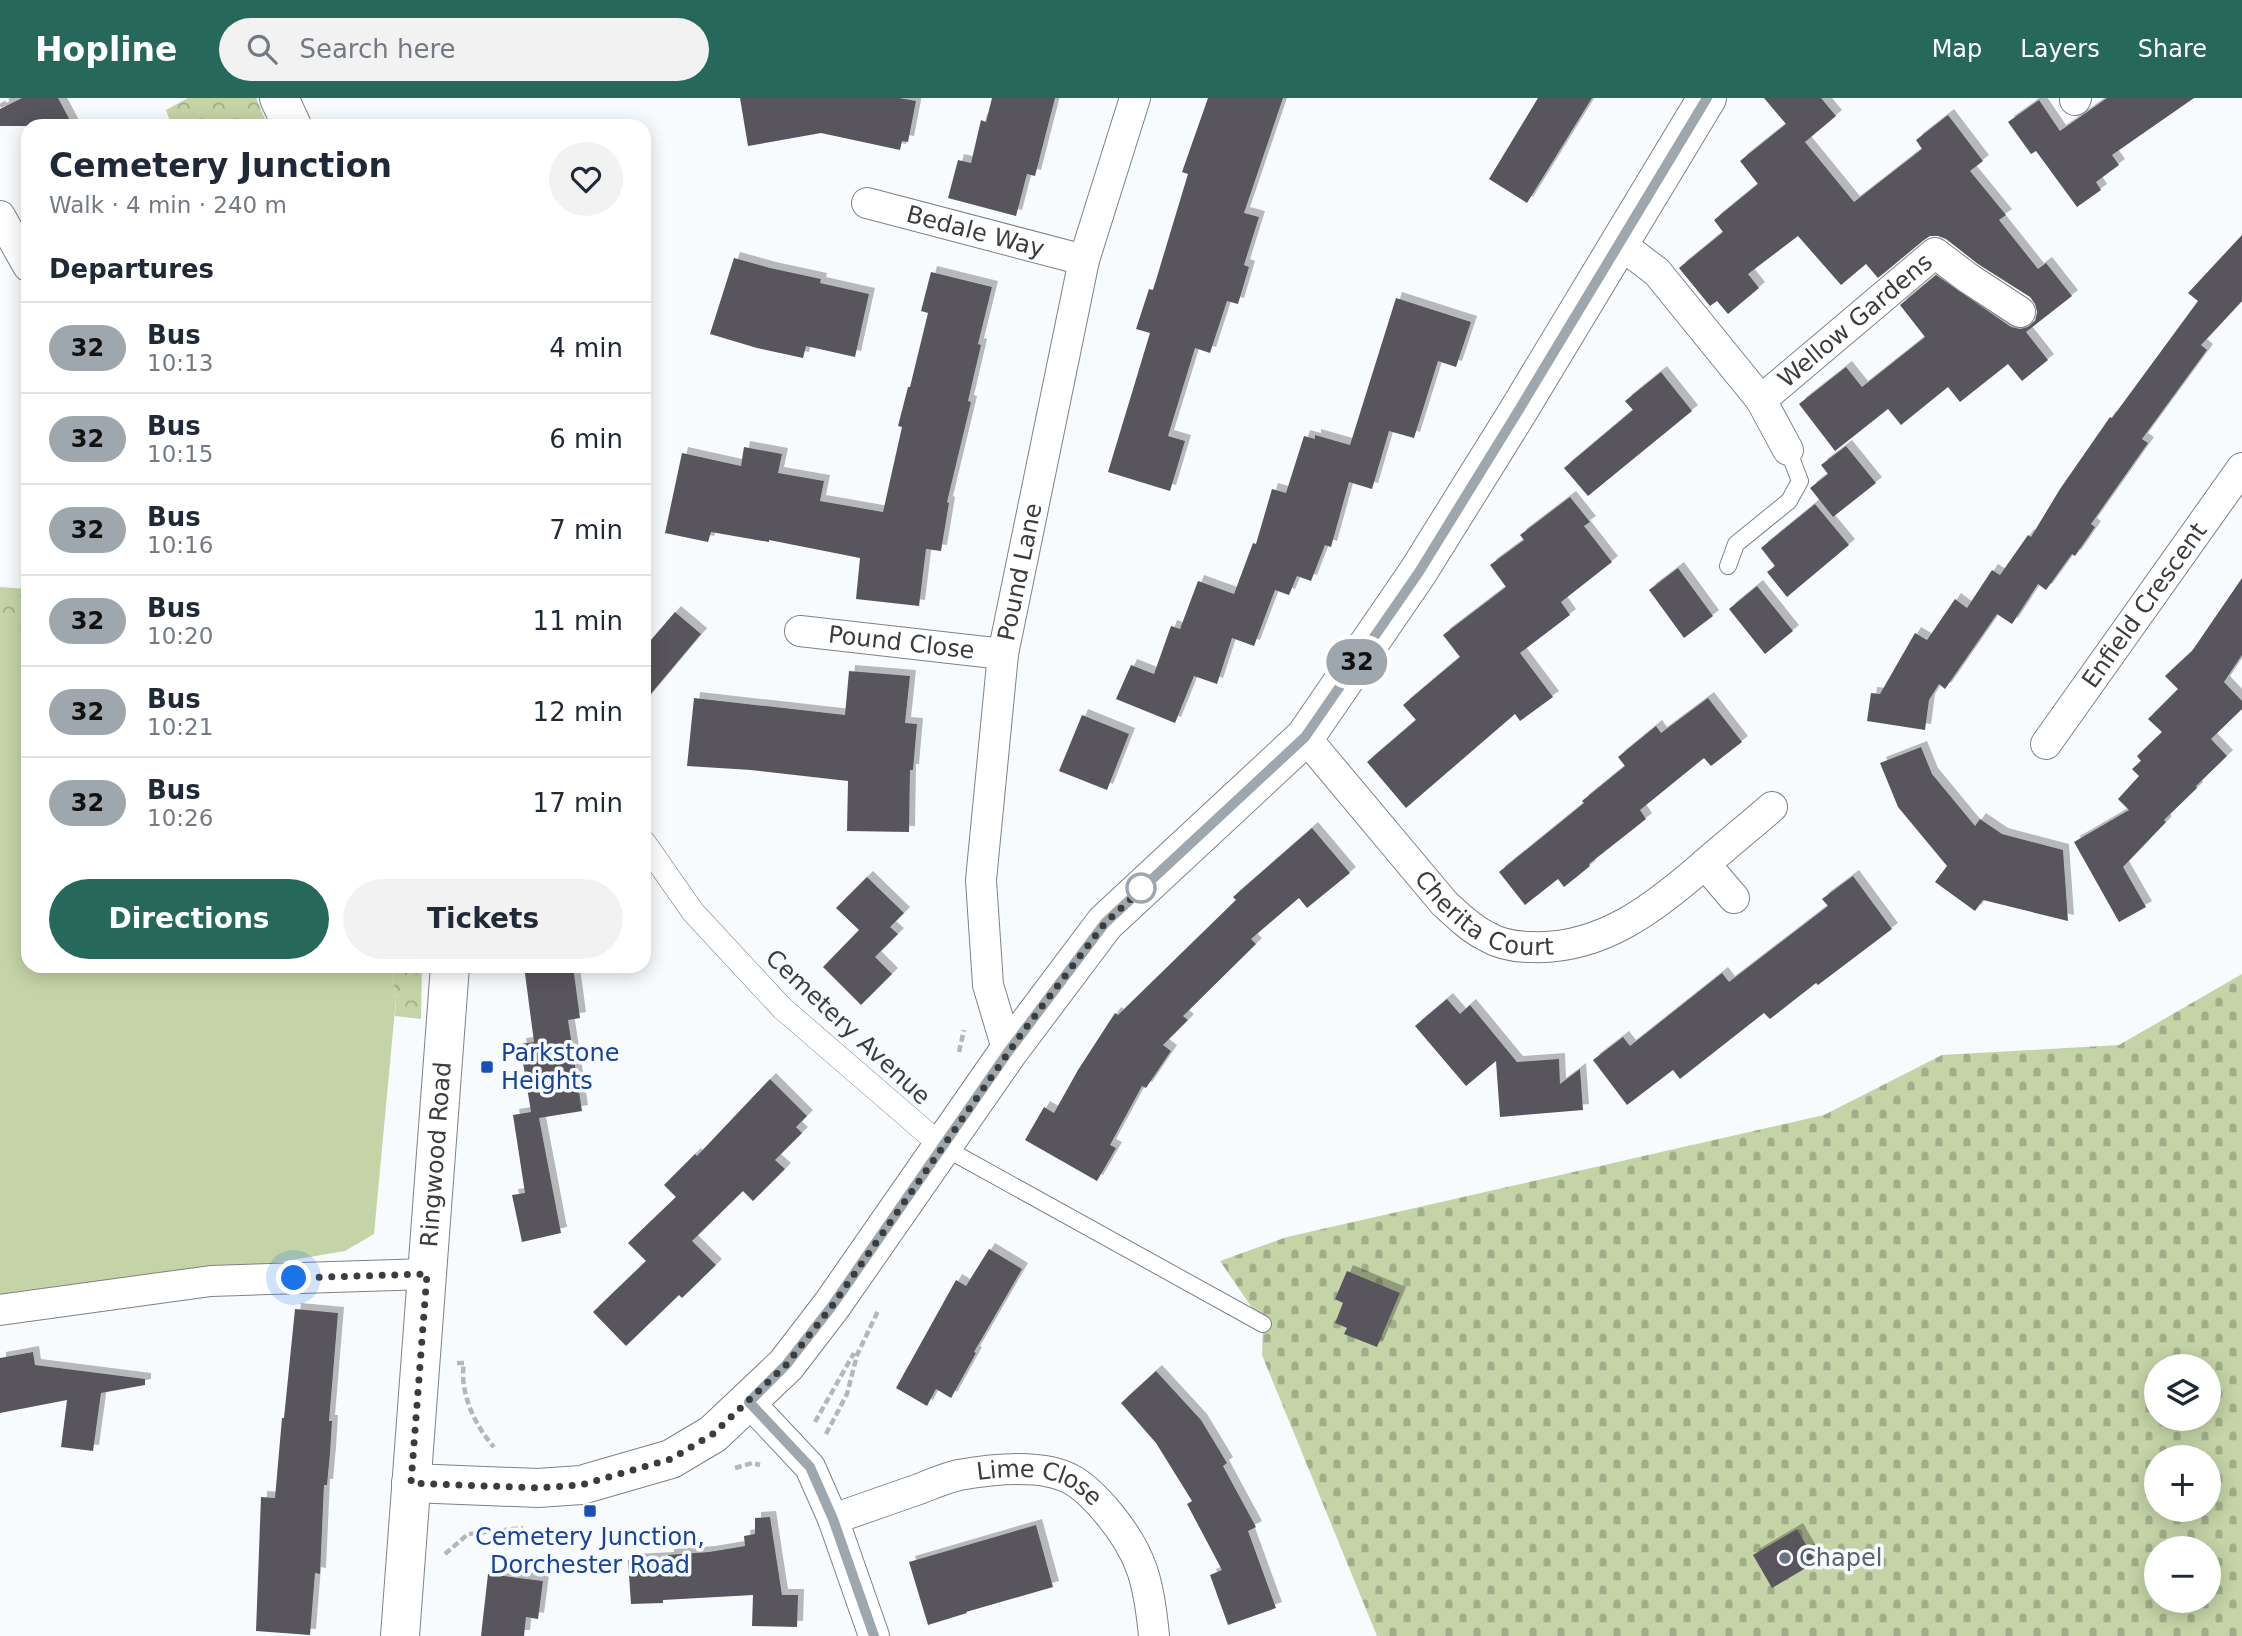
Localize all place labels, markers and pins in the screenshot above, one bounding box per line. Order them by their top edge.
unlabelled marker [1126,873,1156,903]
place label: Parkstone Heights [501,1039,619,1095]
marker: Parkstone Heights [479,1059,495,1075]
marker: Cemetery Junction, Dorchester Road [582,1503,598,1519]
place label: Cemetery Junction, Dorchester Road [475,1523,705,1579]
place label: Chapel [1799,1544,1882,1572]
marker: Chapel [1777,1550,1793,1566]

